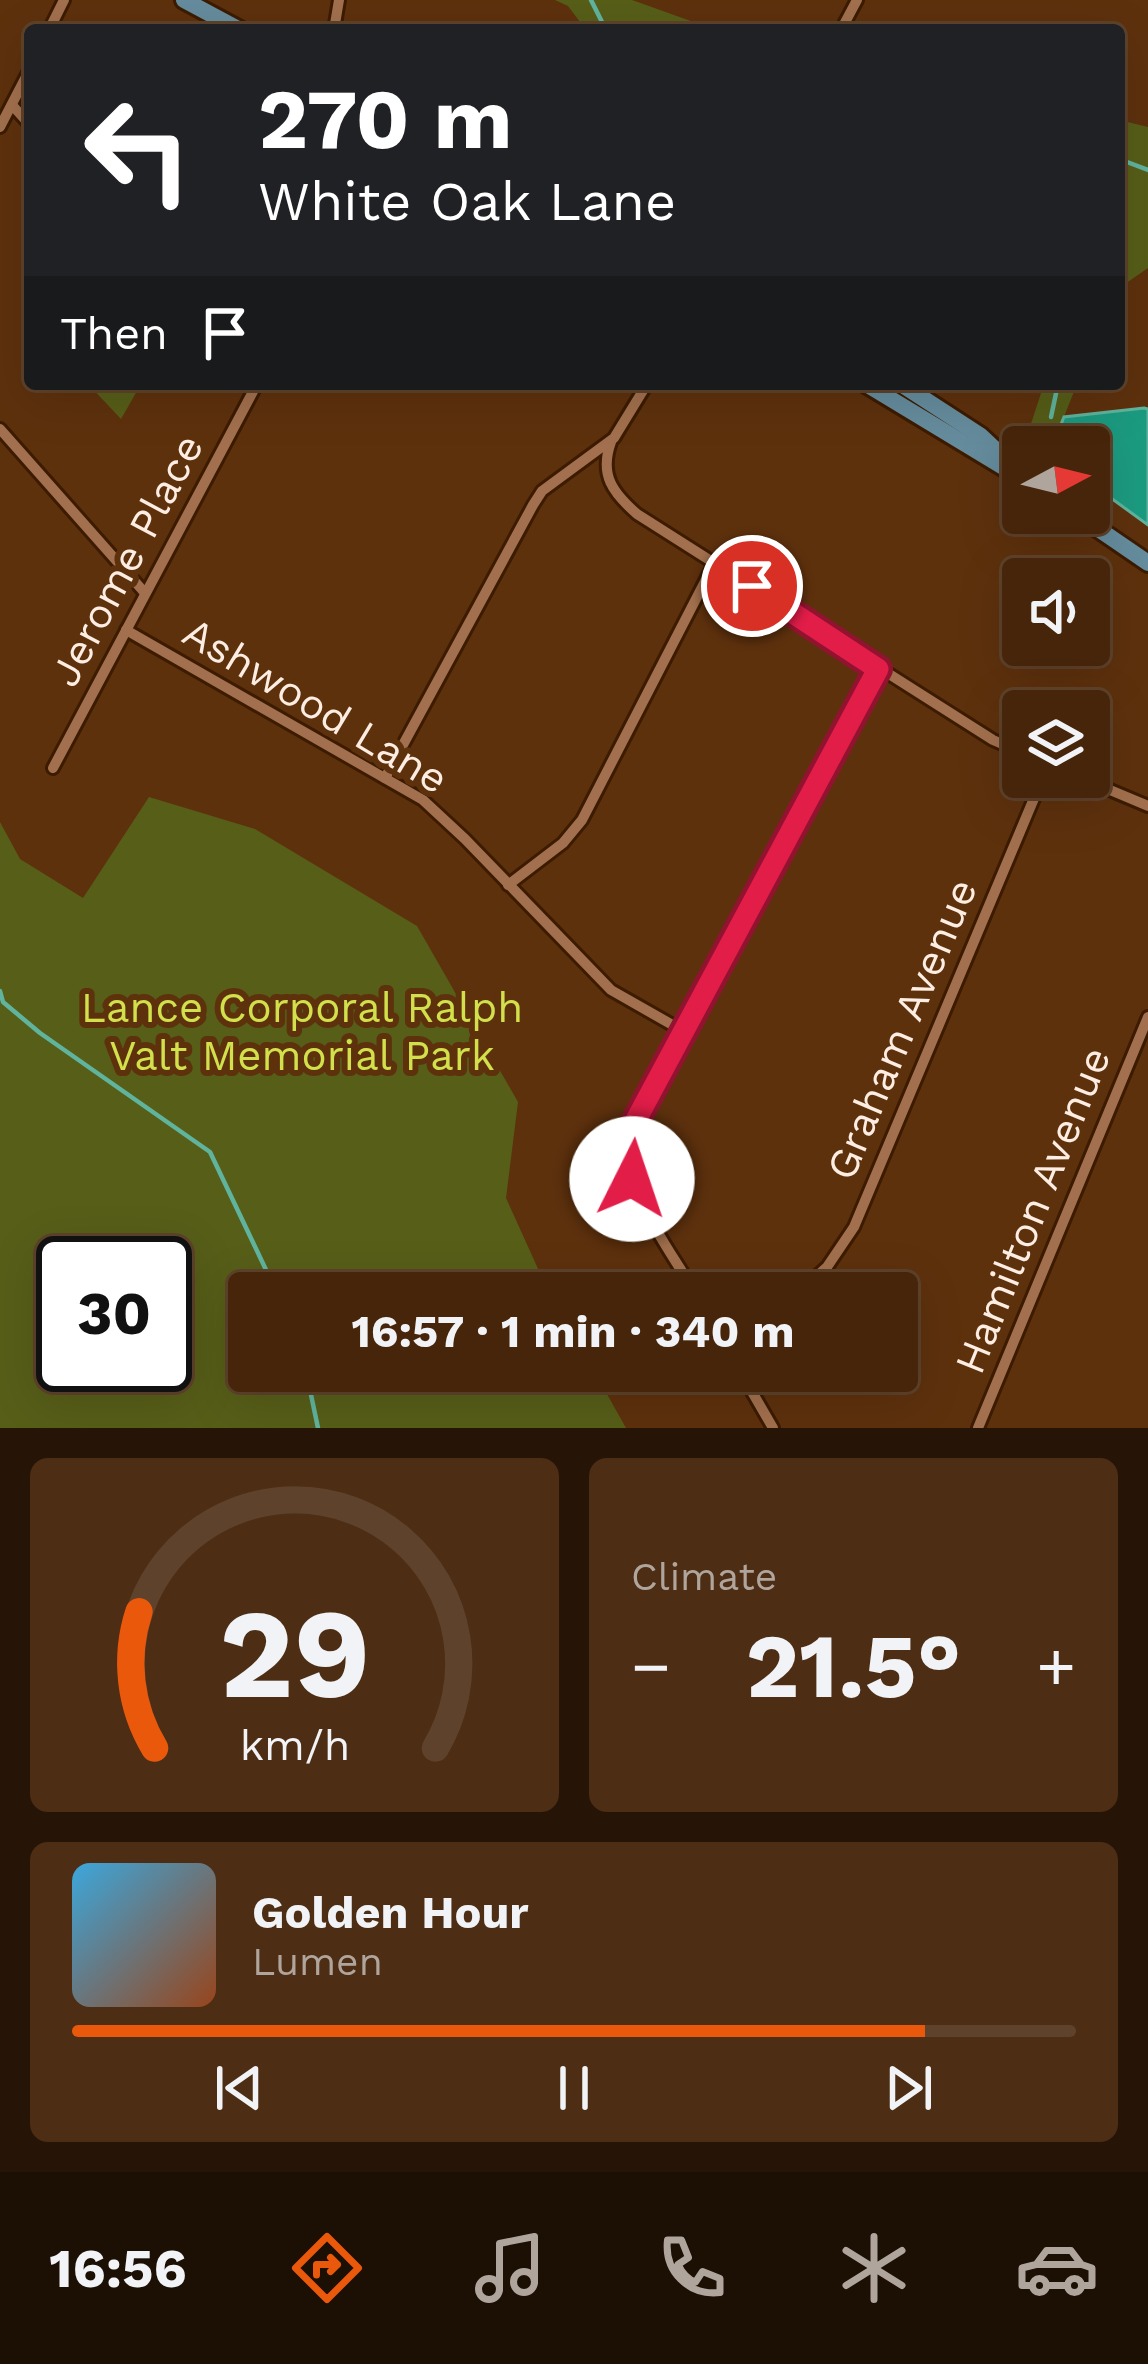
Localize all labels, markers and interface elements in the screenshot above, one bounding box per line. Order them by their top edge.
text: 270 m [258,70,513,168]
icon: left [60,72,216,228]
text: White Oak Lane [258,170,676,233]
icon: arrive [192,300,258,366]
text: Then [60,307,168,360]
street label: Jerome Place [40,426,213,694]
north arrow [1002,426,1110,534]
map controls [1002,426,1110,798]
pin [701,535,803,637]
icon: arrive [719,553,785,619]
button: sound [1002,558,1110,666]
street label: Ashwood Lane [175,607,457,804]
button: layers [1002,690,1110,798]
street label: Graham Avenue [816,872,987,1187]
park label: Lance Corporal Ralph Valt Memorial Park [81,983,523,1080]
street label: Hamilton Avenue [945,1040,1120,1380]
position arrow [569,1116,695,1242]
speed limit sign: 30 [36,1236,192,1392]
text: 16:57 · 1 min · 340 m [351,1305,795,1358]
text: Climate [631,1554,777,1599]
text: 29 [219,1581,370,1727]
text: 21.5° [746,1613,961,1719]
text: − [631,1628,671,1705]
text: + [1036,1628,1076,1705]
text: km/h [239,1720,350,1770]
text: Golden Hour [252,1886,529,1939]
text: Lumen [252,1939,383,1984]
icon: previous [206,2055,272,2121]
icon: pause [541,2055,607,2121]
icon: next [876,2055,942,2121]
icon: directions [285,2226,369,2310]
icon: music [468,2226,552,2310]
icon: phone [650,2226,734,2310]
icon: climate [832,2226,916,2310]
icon: car [1015,2226,1099,2310]
text: 16:56 [49,2237,187,2300]

